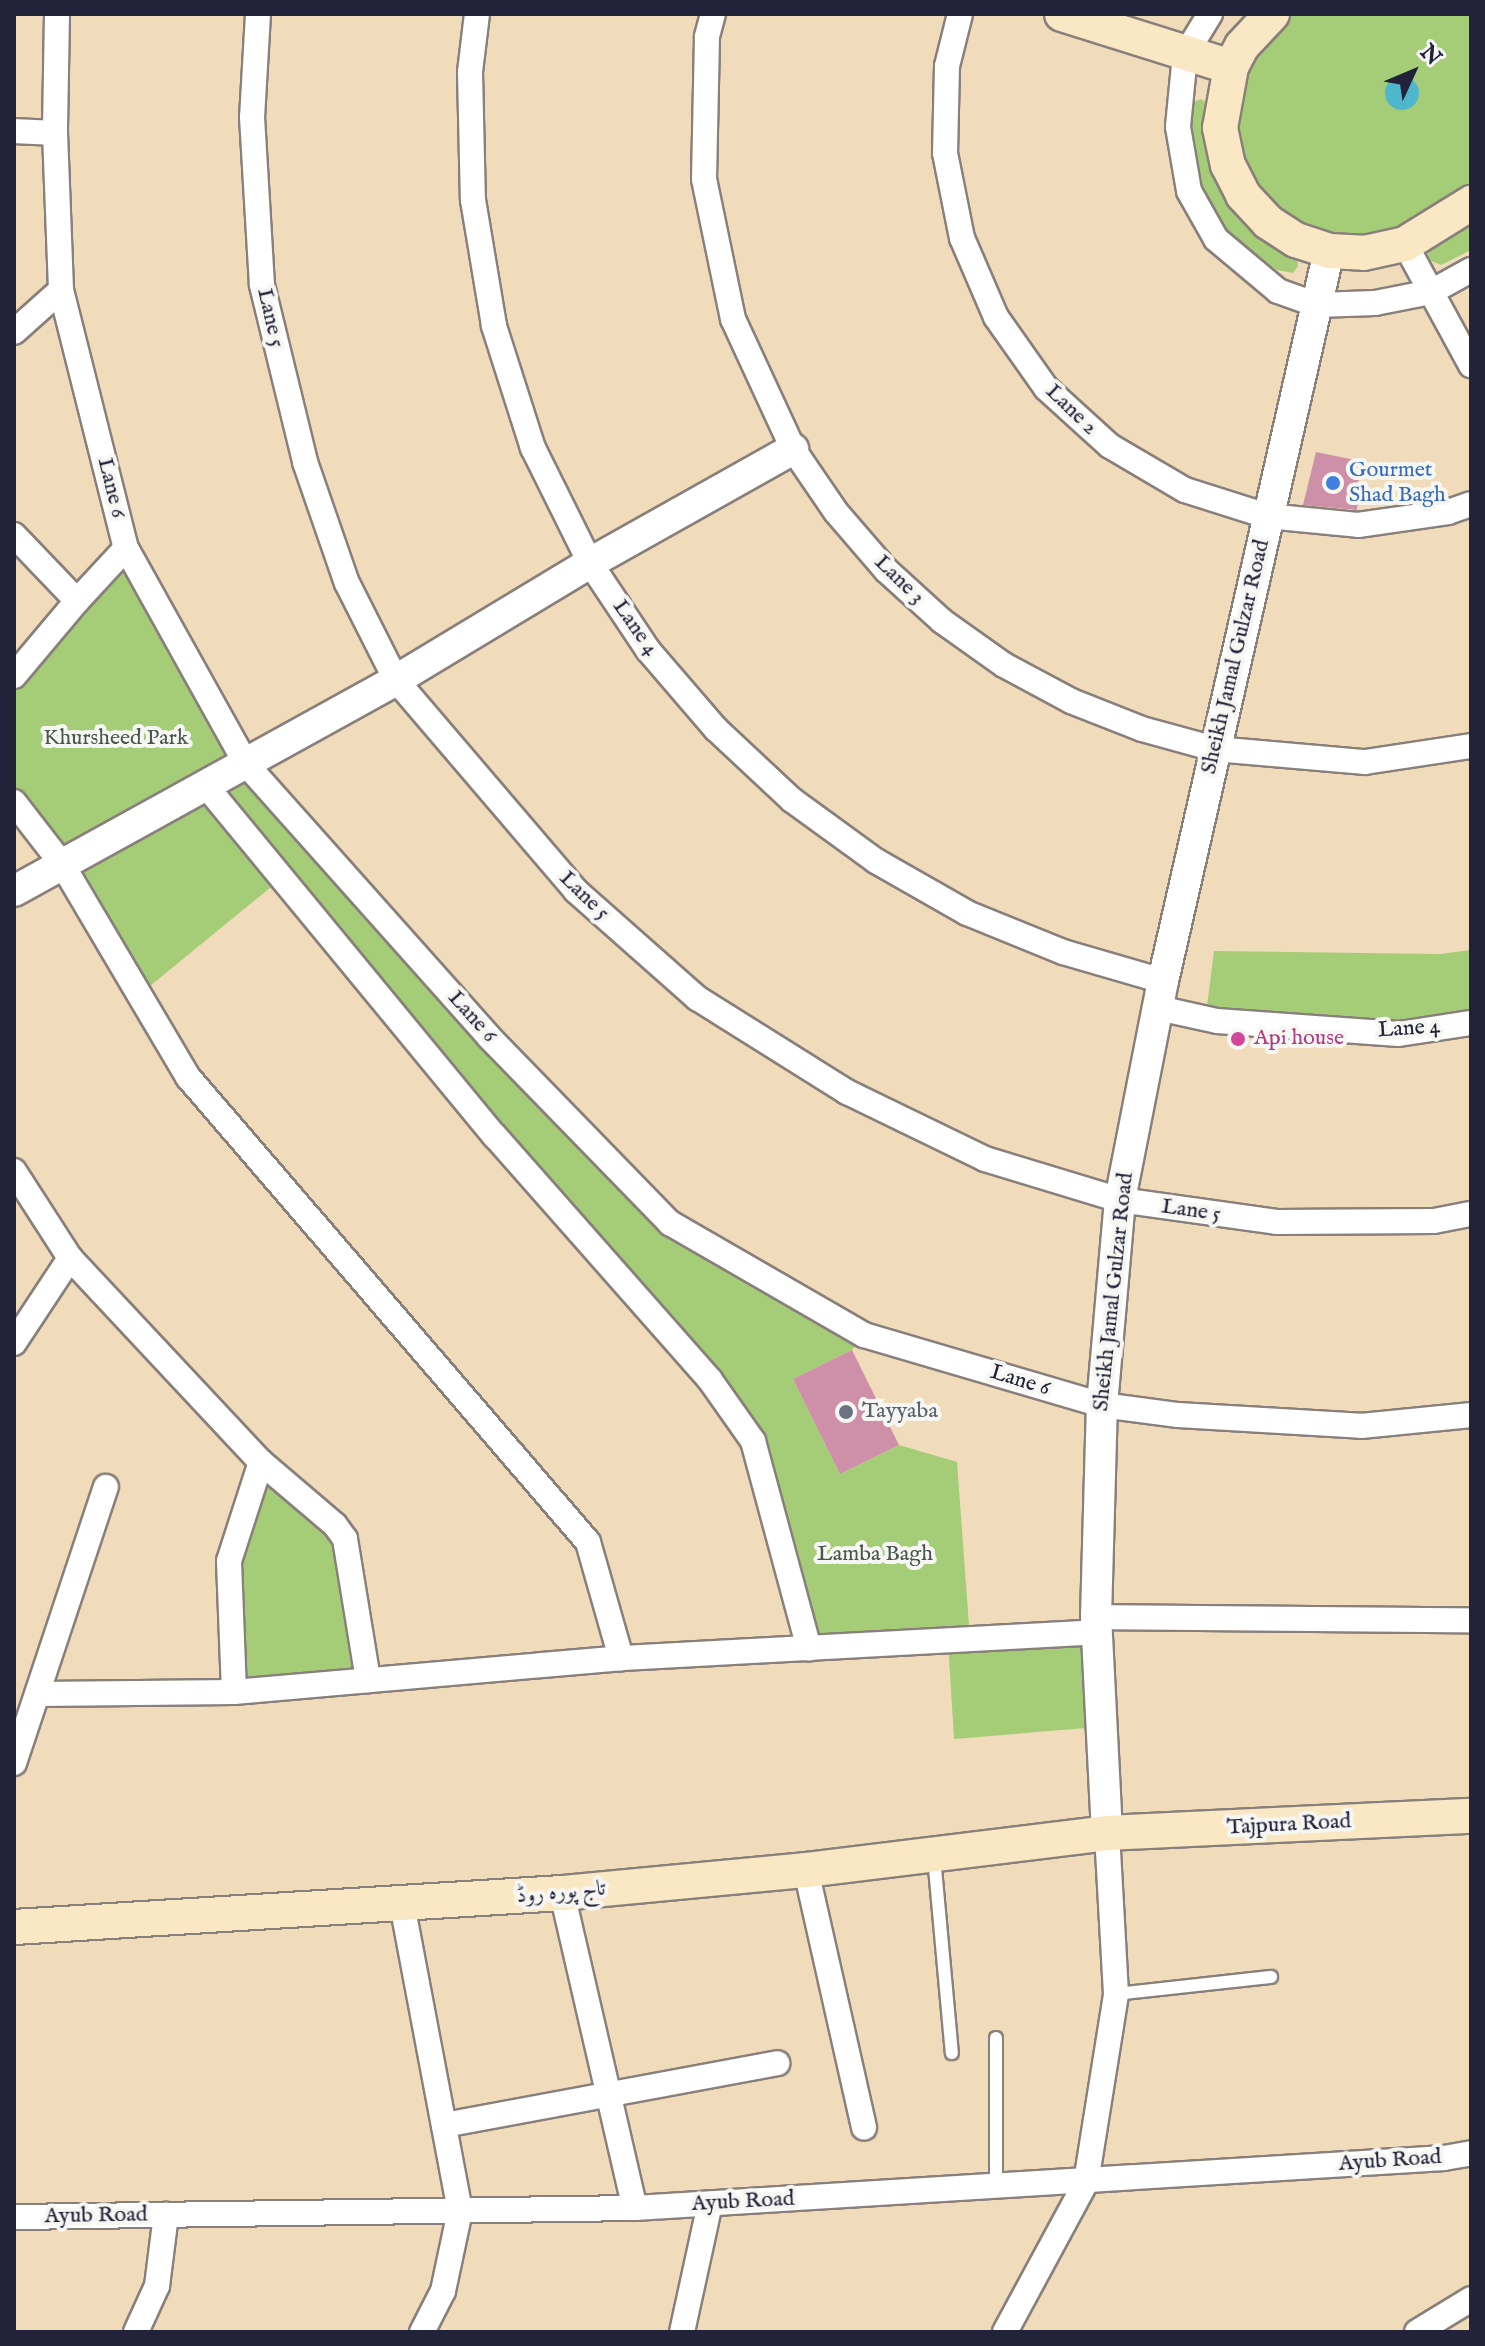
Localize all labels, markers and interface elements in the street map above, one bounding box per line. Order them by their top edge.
north arrow [1373,32,1453,112]
text: N [1414,39,1447,72]
street label: Lane 5 [250,286,290,350]
street label: Lane 2 [1039,379,1103,441]
street label: Lane 6 [91,455,131,521]
place label: Gourmet Shad Bagh [1349,457,1446,508]
marker: Gourmet Shad Bagh [1324,474,1342,492]
street label: Sheikh Jamal Gulzar Road [1196,537,1276,777]
street label: Lane 3 [868,550,930,610]
street label: Lane 4 [606,595,664,661]
park label: Khursheed Park [44,726,188,752]
street label: Lane 5 [553,866,615,926]
street label: Lane 6 [442,985,502,1049]
street label: Lane 4 [1377,1014,1441,1044]
place label: Api house [1254,1026,1344,1052]
marker: Api house [1229,1030,1247,1048]
street label: Sheikh Jamal Gulzar Road [1088,1171,1140,1413]
street label: Lane 5 [1160,1194,1222,1228]
street label: Lane 6 [987,1359,1053,1403]
place label: Tayyaba [862,1399,938,1425]
marker: Tayyaba [837,1403,855,1421]
park label: Lamba Bagh [817,1542,933,1568]
street label: Tajpura Road [1226,1809,1352,1841]
street label: تاج پورہ روڈ [515,1876,607,1910]
street label: Ayub Road [1338,2144,1442,2178]
street label: Ayub Road [691,2186,795,2218]
street label: Ayub Road [44,2202,148,2230]

